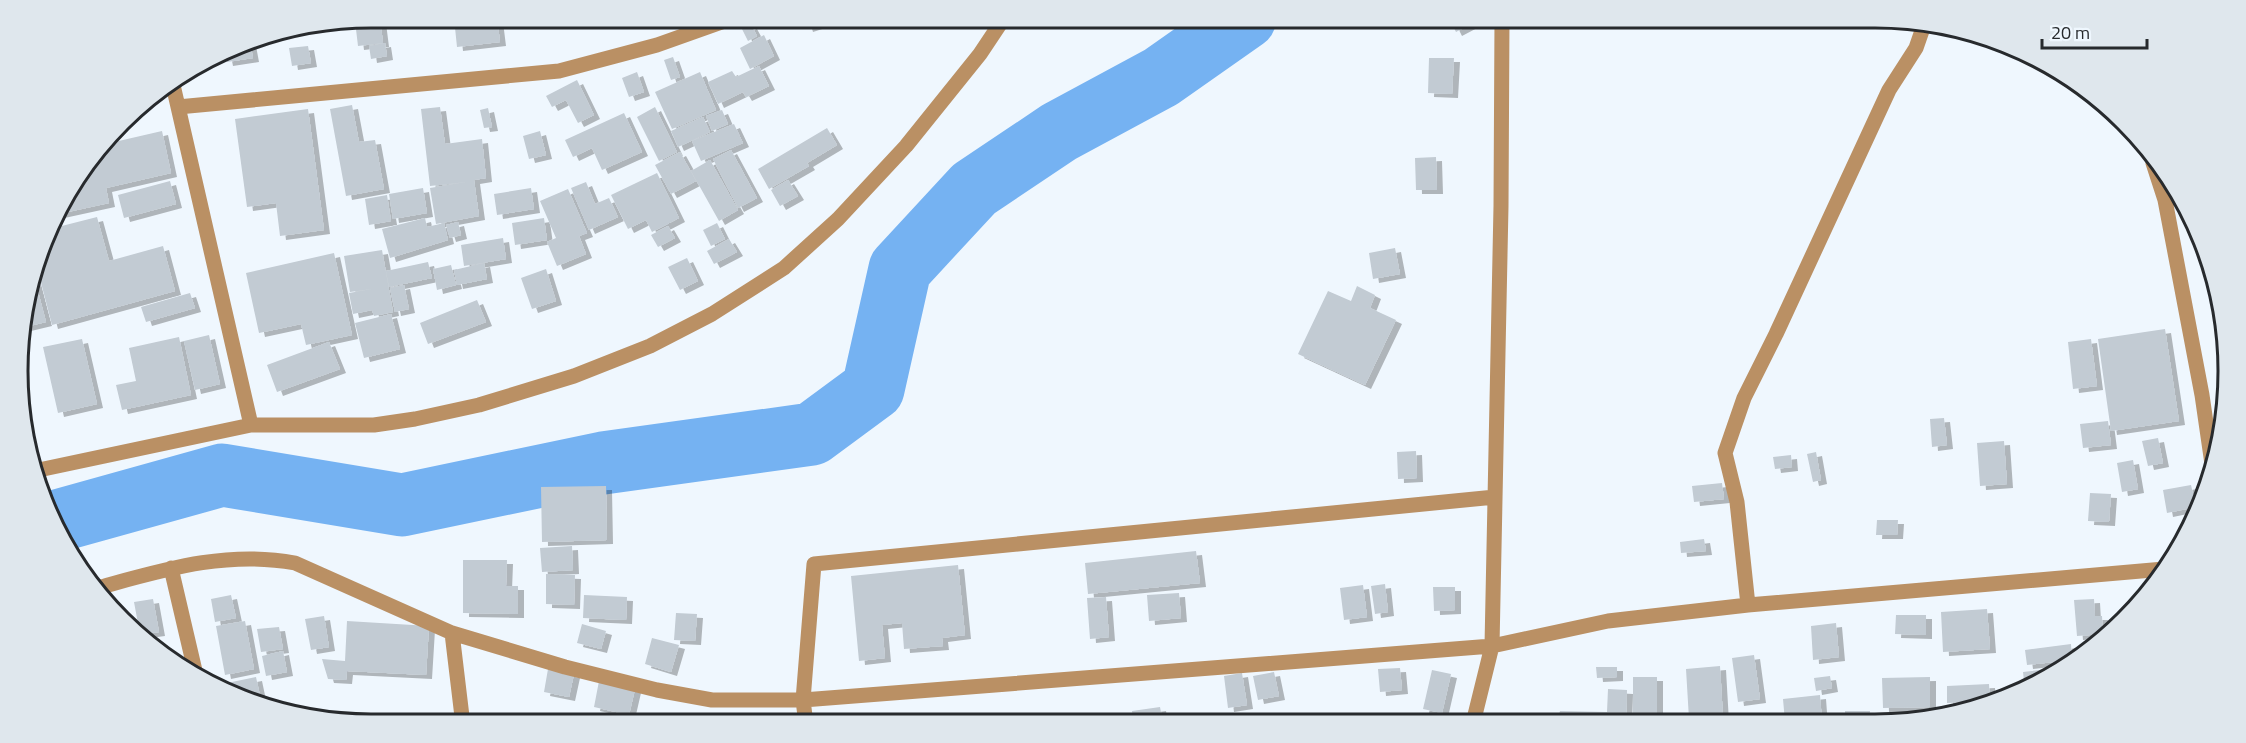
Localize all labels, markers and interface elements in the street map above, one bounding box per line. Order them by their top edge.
scale bar [2042,12,2147,50]
text: 20 m [2051,19,2090,46]

